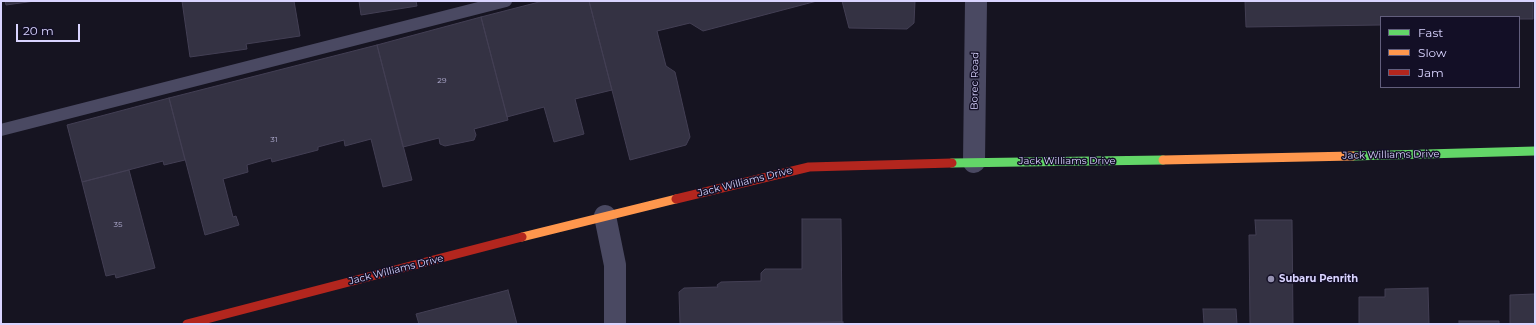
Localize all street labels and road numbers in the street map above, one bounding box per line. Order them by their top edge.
street label: Borec Road [968,52,982,110]
street label: Jack Williams Drive [1342,148,1440,162]
street label: Jack Williams Drive [1019,155,1115,167]
street label: Jack Williams Drive [697,164,793,200]
street label: Jack Williams Drive [348,252,444,288]

